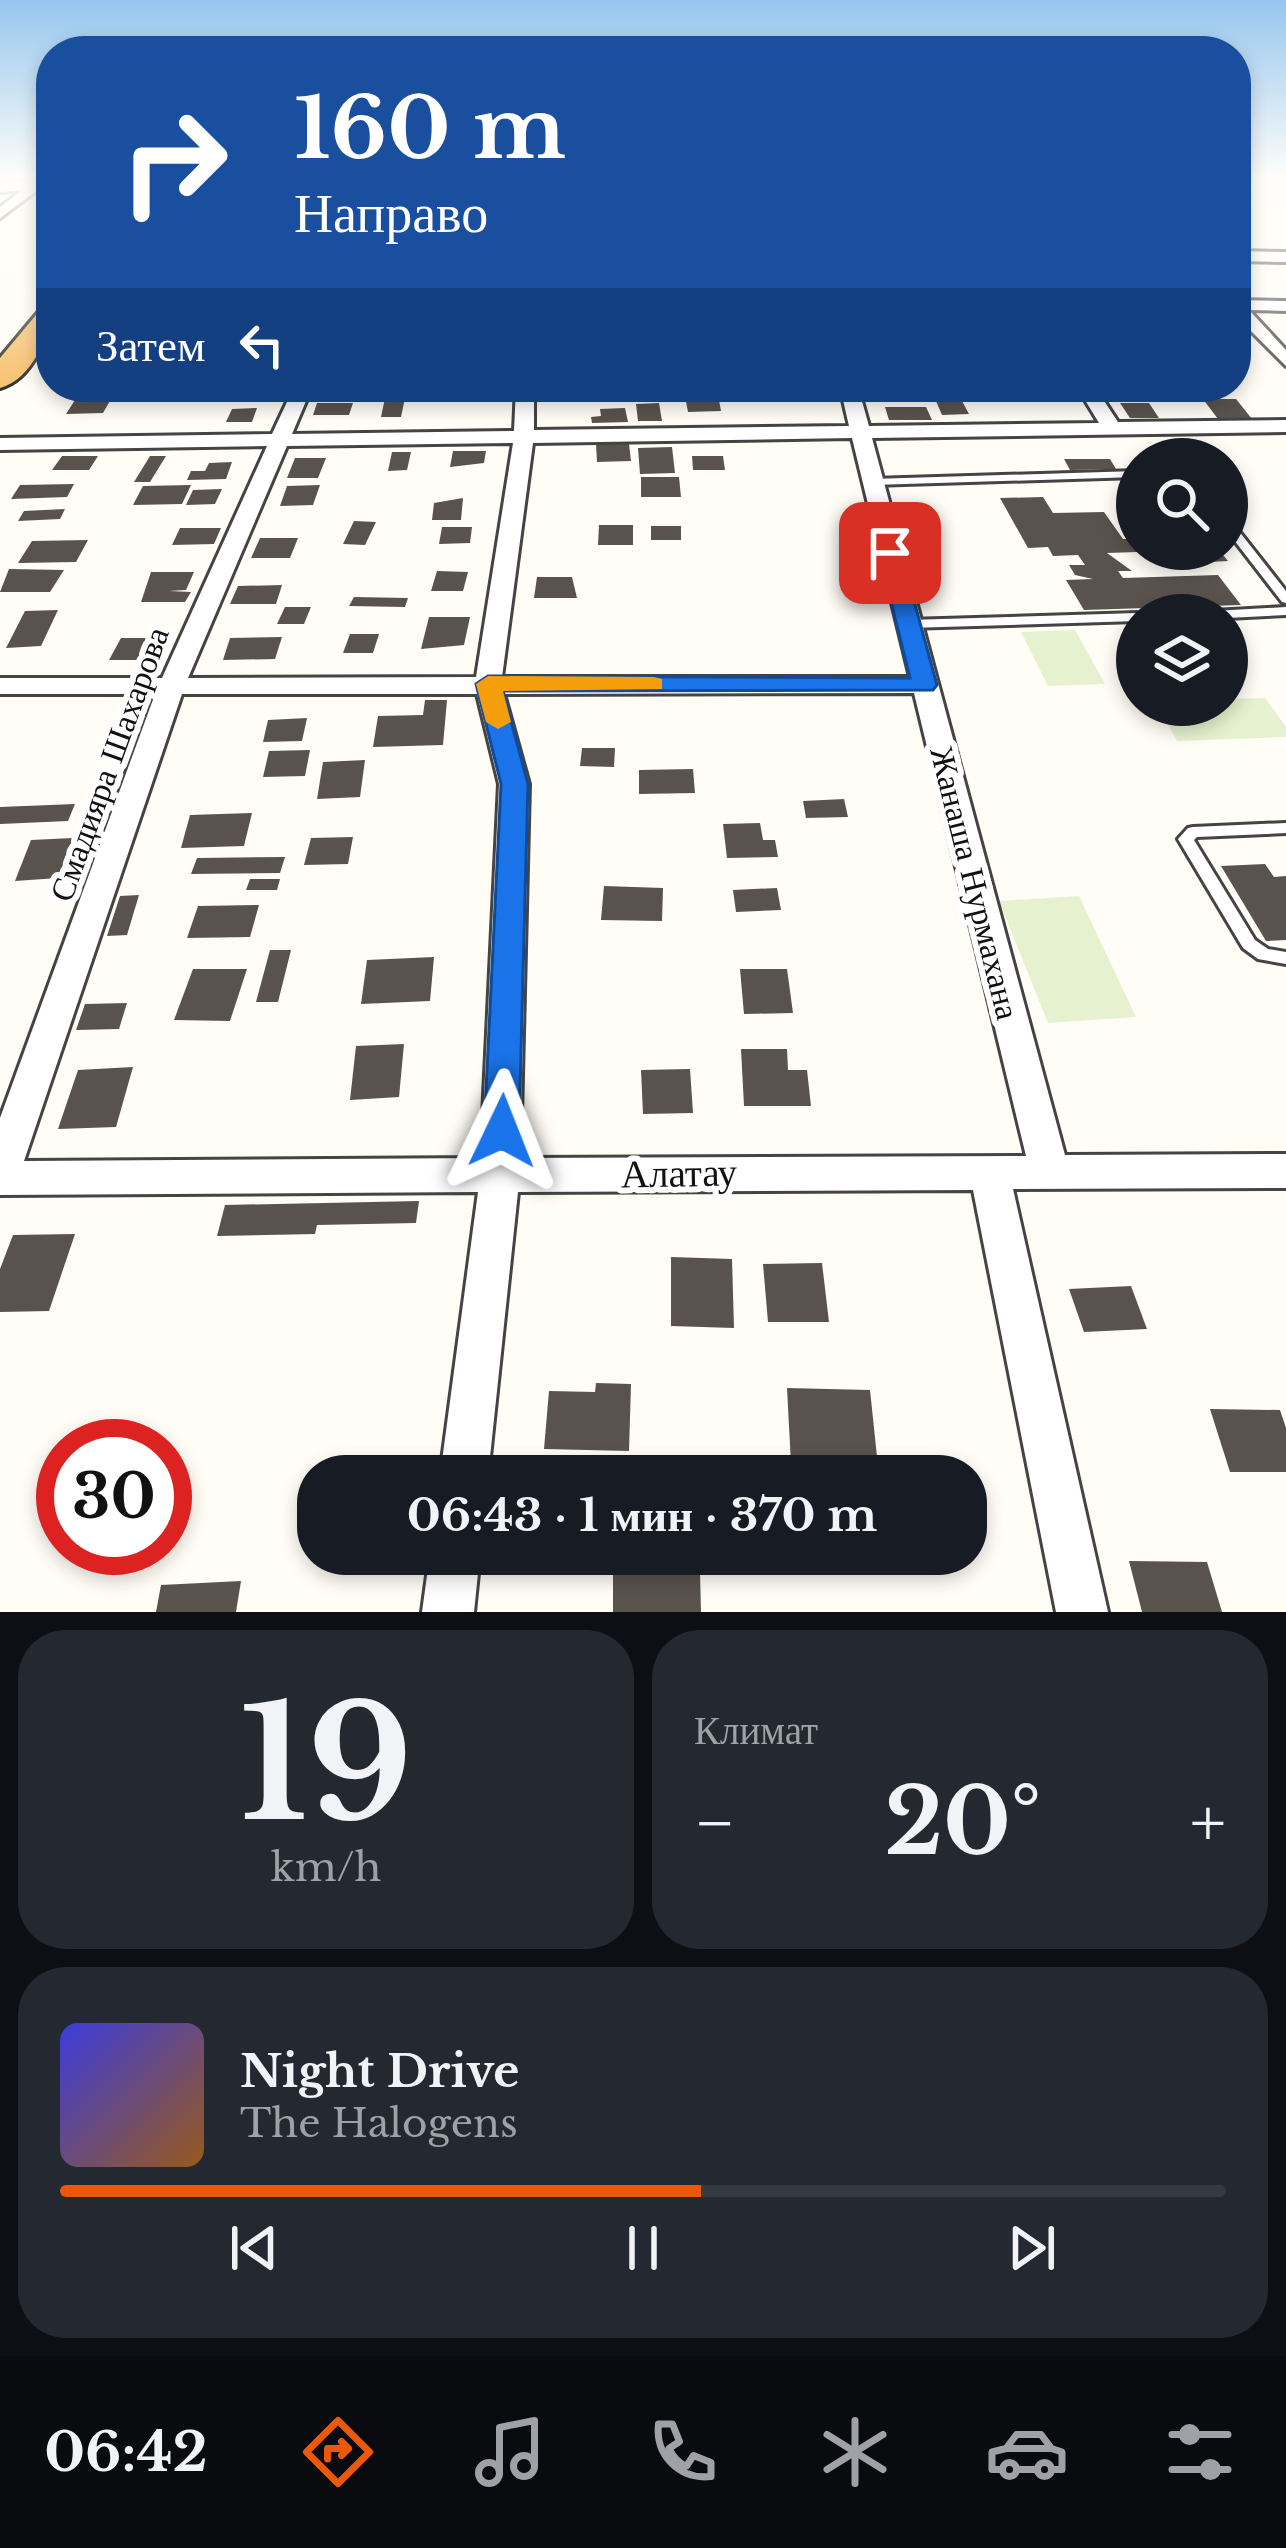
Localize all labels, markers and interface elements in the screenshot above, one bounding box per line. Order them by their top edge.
text: 160 m [294,77,566,181]
icon: right [96,84,252,240]
text: Направо [294,180,488,247]
icon: left [229,312,295,378]
text: Затем [96,317,205,373]
map controls [1116,438,1248,726]
button: search [1116,438,1248,570]
pin [839,502,941,604]
icon: arrive [857,520,923,586]
button: layers [1116,594,1248,726]
street label: Смадияра Шахарова [40,621,178,907]
street label: Жанаша Нурмахана [921,742,1029,1024]
position arrow [439,1068,565,1194]
street label: Алатау [620,1147,738,1199]
speed limit sign: 30 [36,1419,192,1575]
text: 06:43 · 1 мин · 370 m [407,1487,877,1543]
text: 19 [239,1668,413,1861]
text: Климат [694,1706,818,1755]
text: 20° [884,1767,1041,1878]
text: − [694,1782,736,1864]
text: + [1190,1782,1226,1864]
text: km/h [271,1843,381,1892]
text: Night Drive [240,2043,520,2099]
text: The Halogens [240,2099,518,2148]
icon: previous [221,2215,287,2281]
icon: pause [610,2215,676,2281]
icon: next [999,2215,1065,2281]
icon: directions [296,2410,380,2494]
icon: music [468,2410,552,2494]
icon: phone [641,2410,725,2494]
icon: climate [813,2410,897,2494]
icon: car [985,2410,1069,2494]
icon: filters [1158,2410,1242,2494]
text: 06:42 [44,2419,208,2486]

